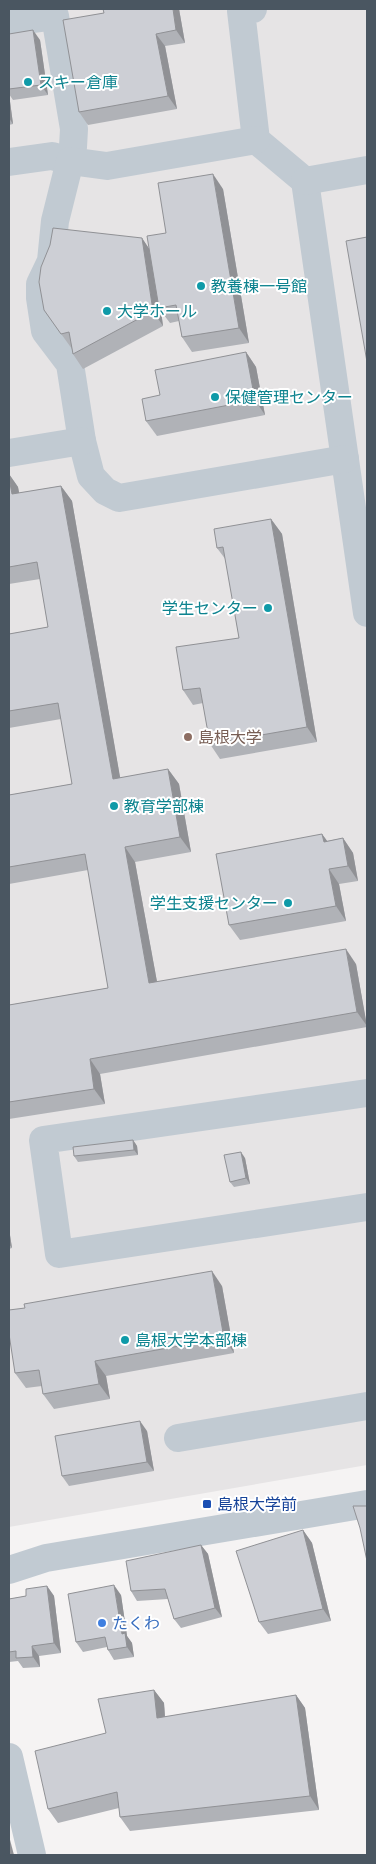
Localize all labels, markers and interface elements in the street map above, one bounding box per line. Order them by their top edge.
place label: スキー倉庫 [38,73,118,92]
marker: スキー倉庫 [22,76,34,88]
place label: 教養棟一号館 [211,277,307,296]
marker: 教養棟一号館 [195,280,207,292]
place label: 大学ホール [117,302,197,321]
marker: 大学ホール [101,305,113,317]
place label: 保健管理センター [225,388,353,407]
marker: 保健管理センター [209,391,221,403]
place label: 学生センター [162,599,258,618]
marker: 学生センター [262,602,274,614]
place label: 島根大学 [198,728,262,747]
marker: 島根大学 [182,731,194,743]
place label: 教育学部棟 [124,797,204,816]
marker: 教育学部棟 [108,800,120,812]
place label: 学生支援センター [150,894,278,913]
marker: 学生支援センター [282,897,294,909]
place label: 島根大学本部棟 [135,1331,247,1350]
marker: 島根大学本部棟 [119,1334,131,1346]
place label: 島根大学前 [217,1495,297,1514]
marker: 島根大学前 [201,1498,213,1510]
place label: たくわ [112,1614,160,1633]
marker: たくわ [96,1617,108,1629]

